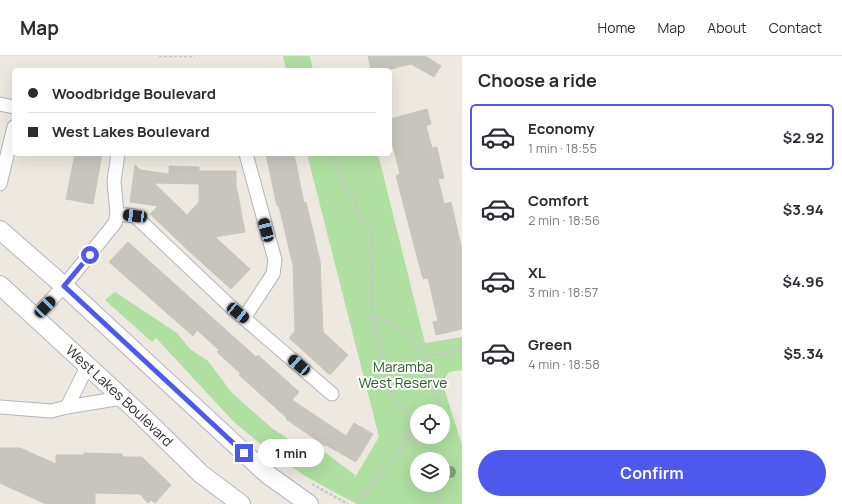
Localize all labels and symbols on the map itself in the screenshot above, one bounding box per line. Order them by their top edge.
car [122,209,148,223]
car [257,217,275,243]
route start [81,246,99,264]
car [32,294,58,320]
car [225,301,251,325]
street label: West Lakes Boulevard [62,341,178,450]
car [286,353,312,377]
park label: Maramba West Reserve [359,357,447,392]
callout: 1 min [258,439,324,467]
route end [235,444,253,462]

